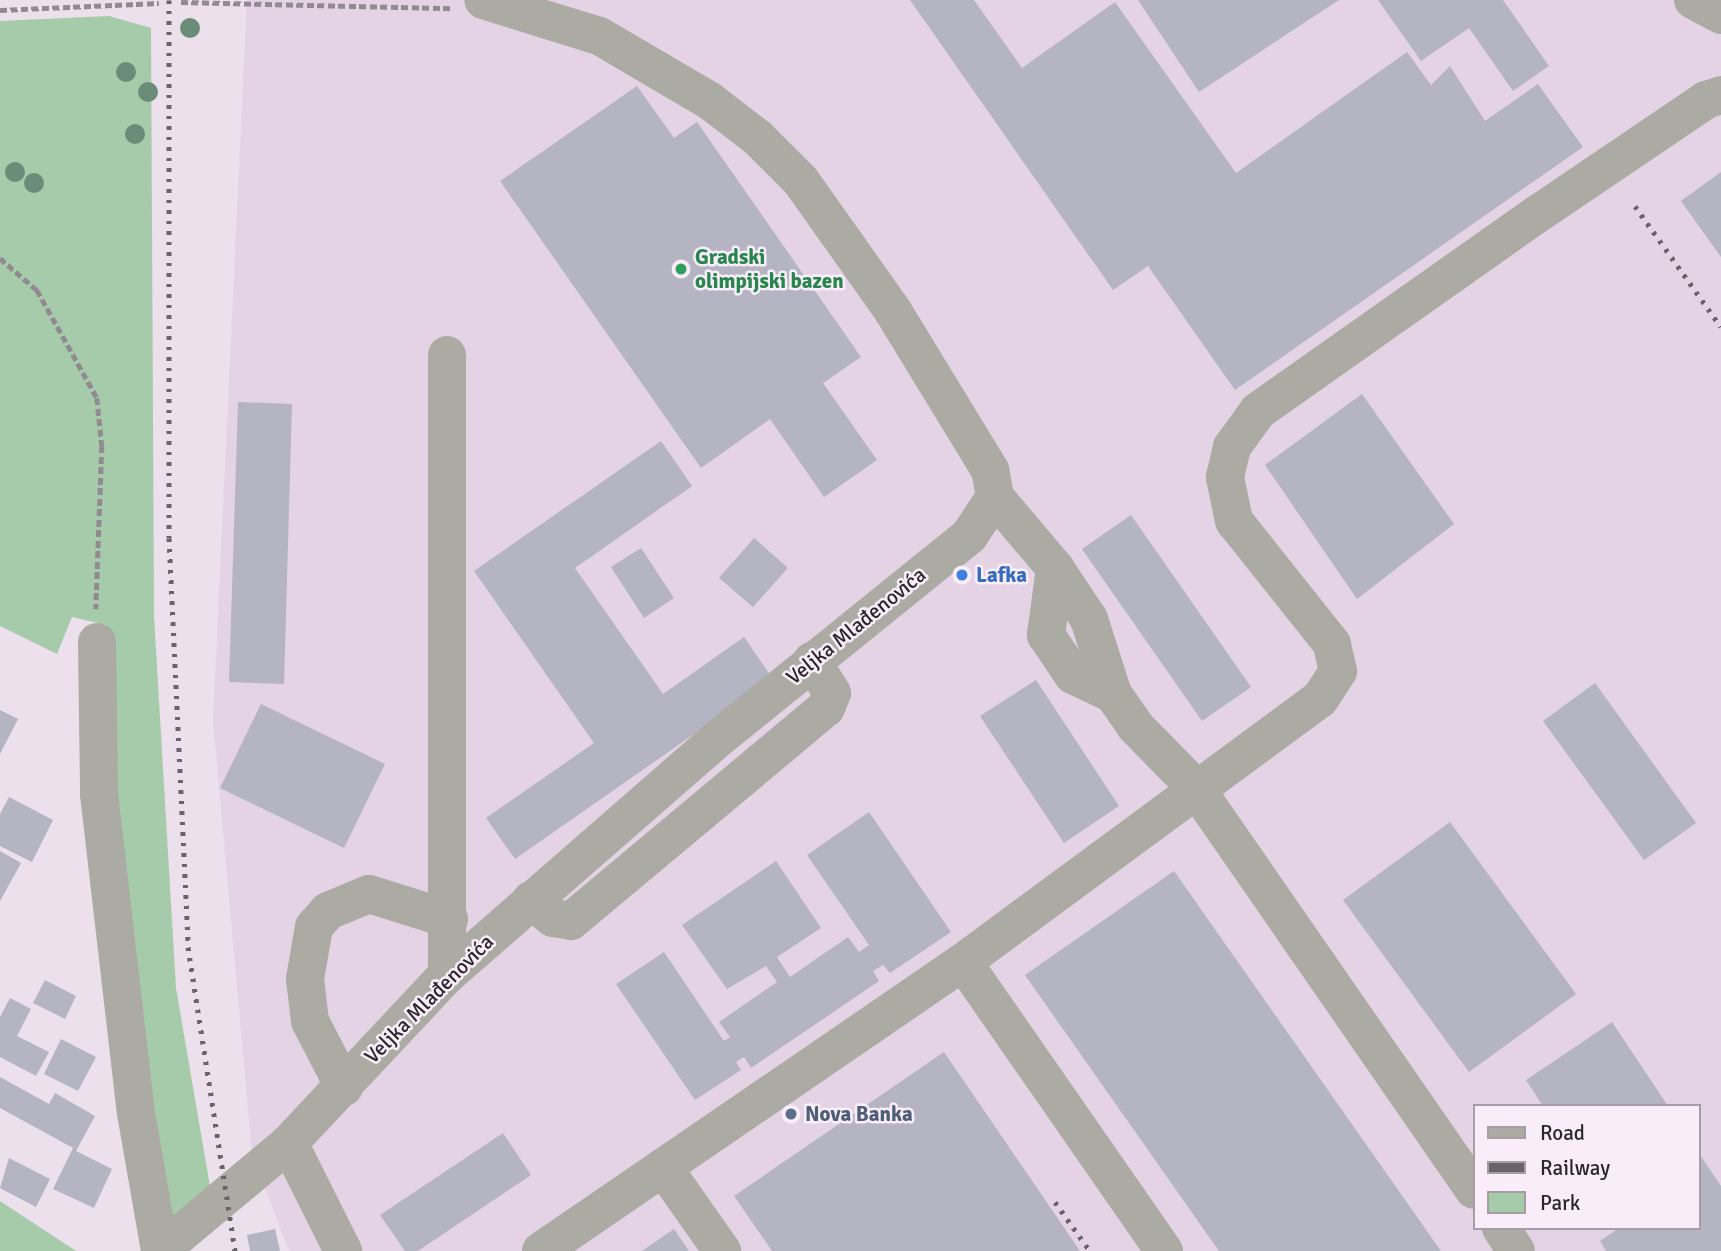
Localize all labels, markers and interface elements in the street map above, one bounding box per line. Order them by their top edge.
place label: Gradski olimpijski bazen [695,244,844,294]
marker: Gradski olimpijski bazen [673,261,689,277]
street label: Veljka Mlađenovića [781,562,931,690]
place label: Lafka [976,562,1027,588]
marker: Lafka [954,567,970,583]
street label: Veljka Mlađenovića [359,929,499,1069]
place label: Nova Banka [805,1101,913,1127]
legend [1472,1104,1700,1230]
marker: Nova Banka [783,1106,799,1122]
text: Road [1540,1120,1585,1146]
text: Railway [1540,1155,1610,1181]
text: Park [1540,1190,1580,1216]

